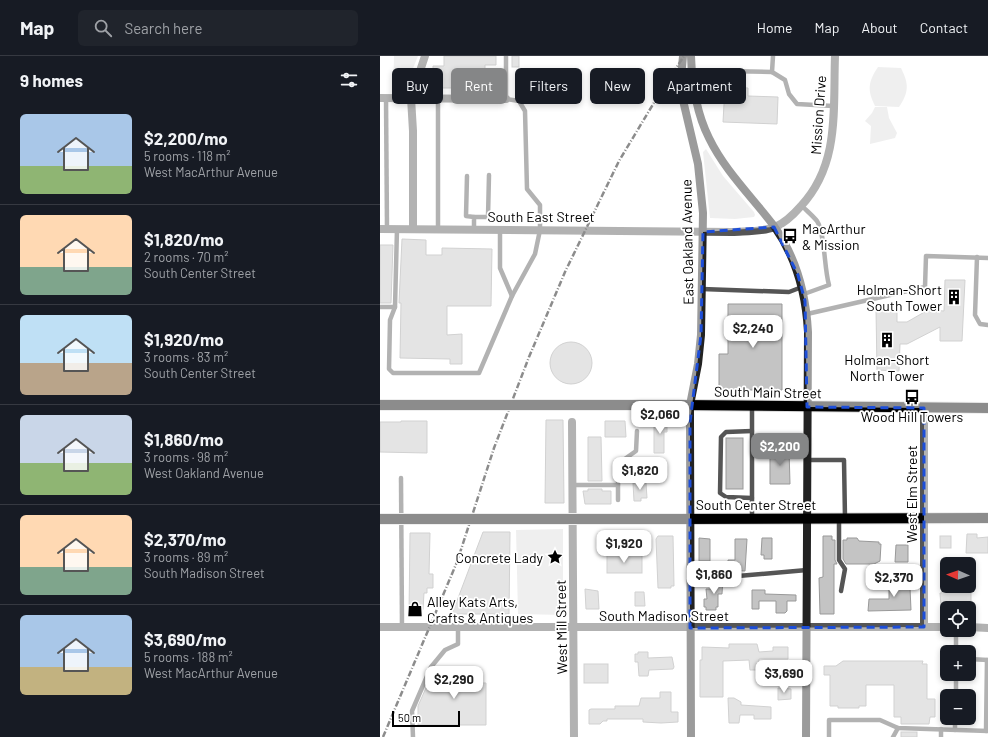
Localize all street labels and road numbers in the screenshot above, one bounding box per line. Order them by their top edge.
street label: Mission Drive [807,75,829,155]
street label: East Oakland Avenue [677,179,697,305]
street label: South East Street [487,208,595,225]
street label: South Main Street [714,383,822,401]
street label: West Elm Street [903,445,920,543]
street label: South Center Street [696,496,816,513]
street label: West Mill Street [552,580,570,674]
street label: South Madison Street [599,607,729,624]

